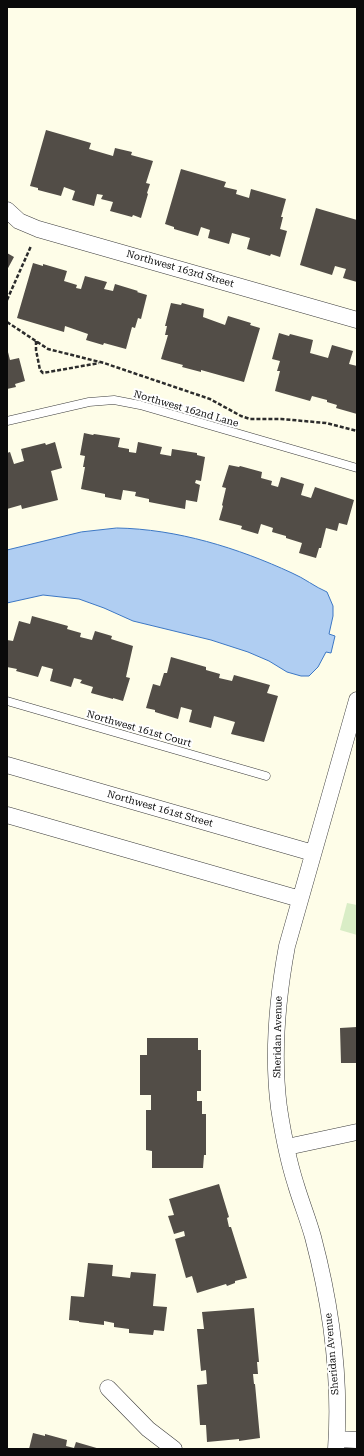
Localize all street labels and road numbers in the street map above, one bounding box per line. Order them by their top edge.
street label: Northwest 163rd Street [125,248,235,290]
street label: Northwest 162nd Lane [132,388,240,430]
street label: Northwest 161st Court [85,708,193,750]
street label: Northwest 161st Street [106,788,214,830]
street label: Sheridan Avenue [271,996,285,1078]
street label: Sheridan Avenue [322,1313,342,1395]

